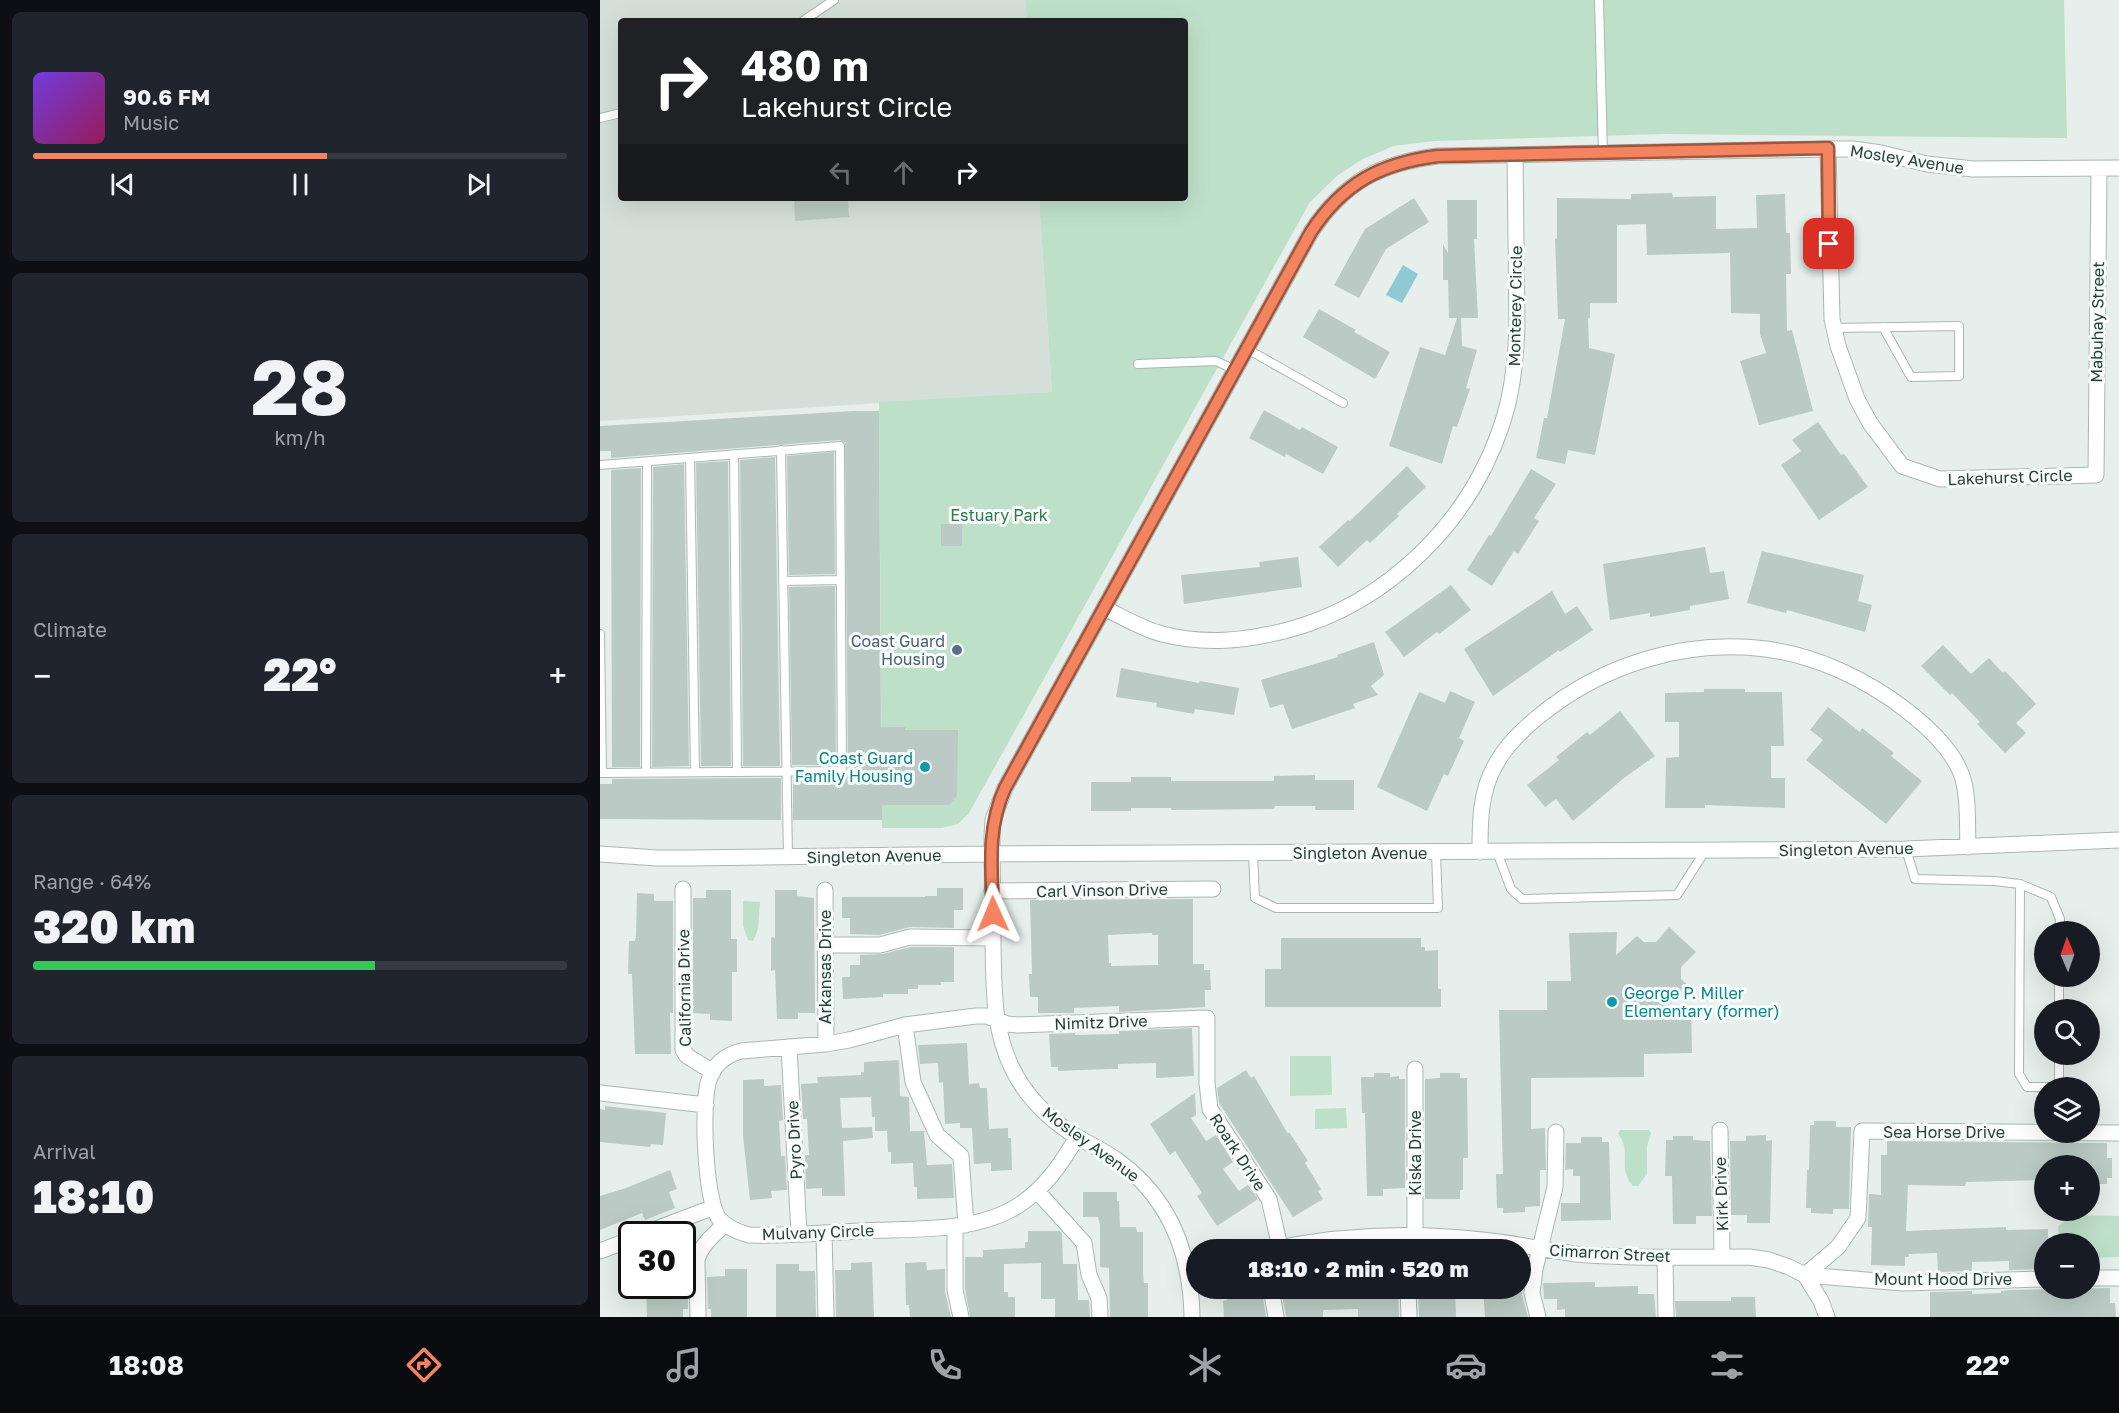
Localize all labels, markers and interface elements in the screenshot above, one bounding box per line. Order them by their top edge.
text: 480 m [741,40,869,90]
icon: right [642,42,720,120]
text: 90.6 FM [123,83,210,110]
text: Lakehurst Circle [741,91,952,123]
text: Music [123,110,179,134]
street label: Mosley Avenue [1849,140,1965,178]
icon: left [824,156,857,189]
icon: ahead [887,156,920,189]
icon: right [950,156,983,189]
icon: previous [106,168,139,201]
icon: pause [284,168,317,201]
icon: next [462,168,495,201]
pin [1803,218,1854,269]
icon: arrive [1812,227,1845,260]
street label: Monterey Circle [1504,245,1526,367]
street label: Mabuhay Street [2086,261,2108,383]
text: 28 [251,339,349,432]
text: km/h [275,425,325,449]
street label: Lakehurst Circle [1947,465,2073,489]
park label: Estuary Park [950,505,1048,525]
text: Climate [33,617,107,641]
place label: Coast Guard Housing [851,631,945,669]
marker: Coast Guard Housing [950,643,964,657]
text: 22° [263,647,337,701]
text: − [33,656,51,695]
text: + [549,656,567,695]
place label: Coast Guard Family Housing [795,748,913,786]
marker: Coast Guard Family Housing [918,760,932,774]
street label: Singleton Avenue [1778,838,1914,860]
street label: Singleton Avenue [1293,843,1427,863]
street label: Singleton Avenue [806,845,942,867]
text: Range · 64% [33,869,151,893]
street label: Carl Vinson Drive [1036,879,1168,901]
position arrow [961,882,1025,946]
text: 320 km [33,899,195,953]
street label: Arkansas Drive [815,910,835,1024]
north arrow [2034,921,2100,987]
map controls [2034,921,2100,1299]
street label: California Drive [673,929,695,1047]
place label: George P. Miller Elementary (former) [1624,983,1780,1021]
marker: George P. Miller Elementary (former) [1605,995,1619,1009]
button: search [2034,999,2100,1065]
street label: Nimitz Drive [1054,1010,1148,1034]
button: layers [2034,1077,2100,1143]
street label: Pyro Drive [782,1100,806,1180]
street label: Mosley Avenue [1039,1102,1143,1186]
street label: Roark Drive [1206,1110,1270,1194]
street label: Kiska Drive [1405,1110,1425,1196]
street label: Sea Horse Drive [1883,1122,2005,1142]
text: Arrival [33,1139,96,1163]
button: + [2034,1155,2100,1221]
street label: Kirk Drive [1710,1157,1732,1231]
text: 18:10 [33,1169,155,1223]
street label: Mulvany Circle [761,1220,875,1244]
speed limit sign: 30 [618,1221,696,1299]
button: − [2034,1233,2100,1299]
street label: Cimarron Street [1549,1240,1671,1266]
text: 18:10 · 2 min · 520 m [1248,1255,1469,1282]
street label: Mount Hood Drive [1874,1269,2012,1289]
icon: directions [403,1344,445,1386]
icon: music [663,1344,705,1386]
icon: phone [924,1344,966,1386]
icon: climate [1184,1344,1226,1386]
icon: car [1445,1344,1487,1386]
icon: filters [1706,1344,1748,1386]
text: 18:08 [109,1349,184,1381]
text: 22° [1966,1349,2010,1381]

